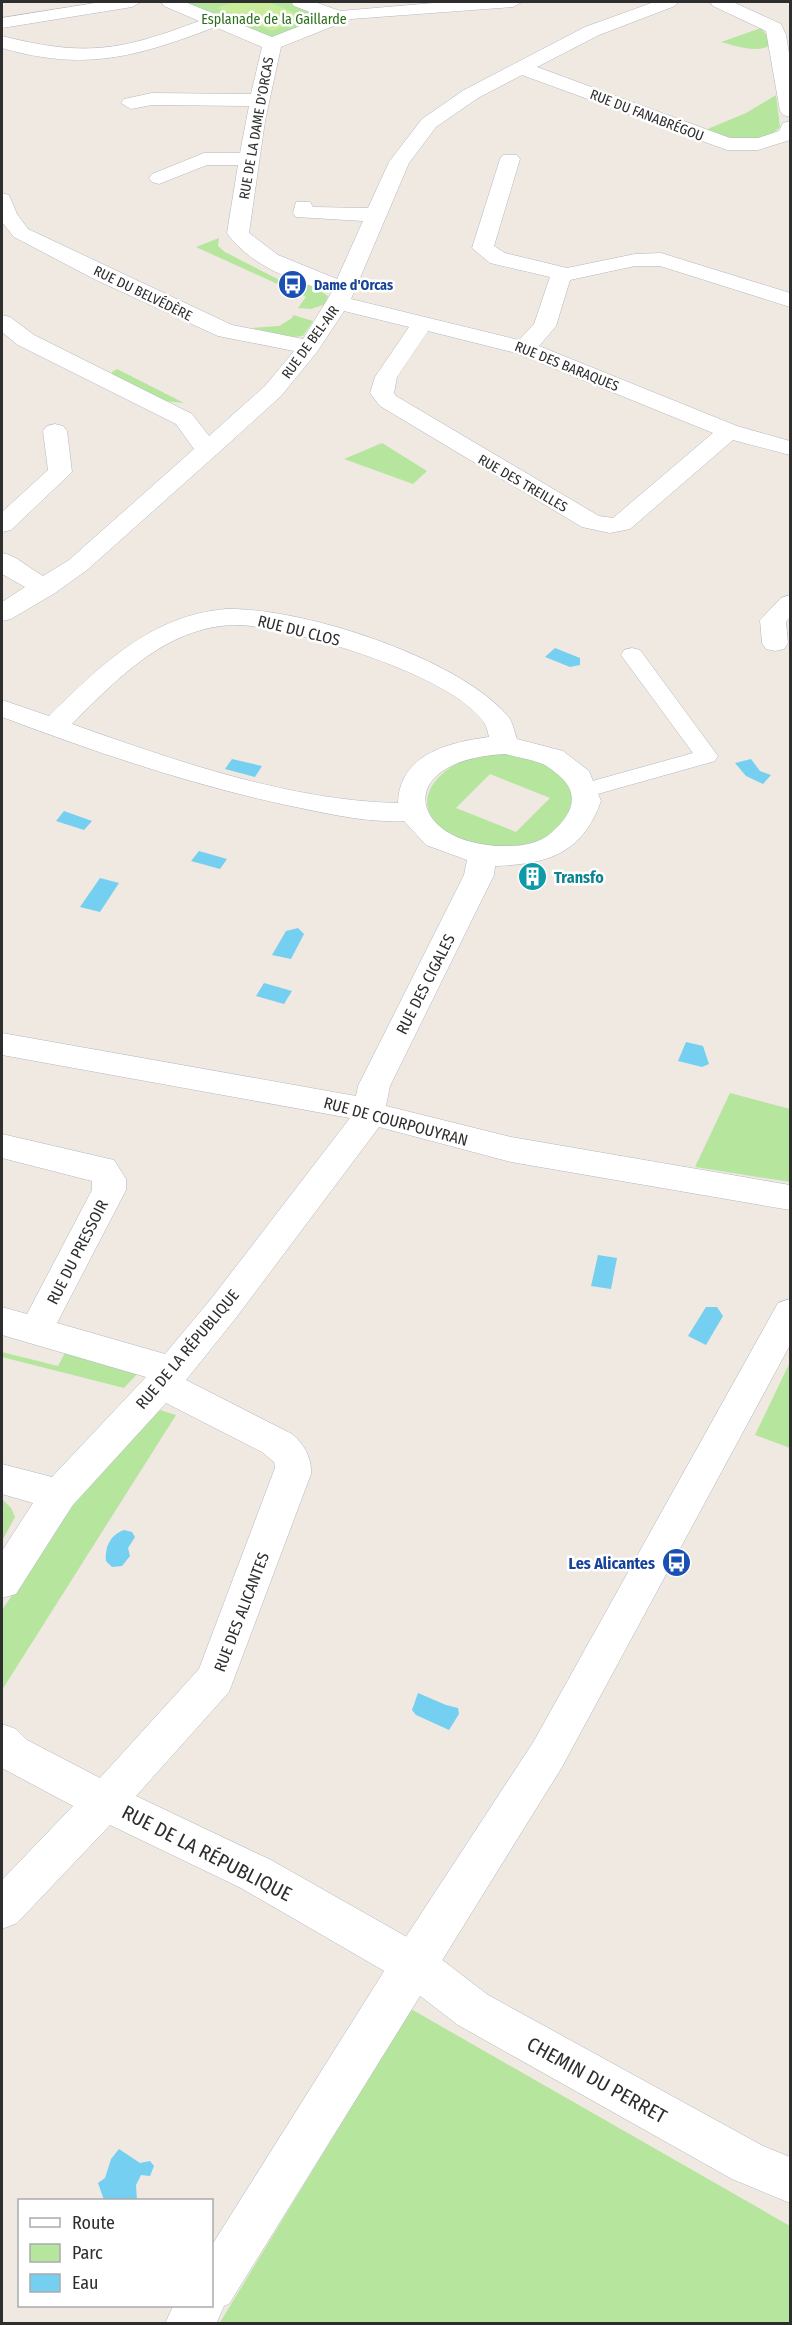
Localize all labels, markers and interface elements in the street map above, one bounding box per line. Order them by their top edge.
park label: Esplanade de la Gaillarde [201,11,347,28]
street label: RUE DE LA DAME D'ORCAS [236,55,277,201]
street label: RUE DU FANABRÉGOU [587,85,707,145]
street label: RUE DU BELVÉDÈRE [91,261,196,325]
bus stop icon: Dame d'Orcas [277,269,309,301]
place label: Dame d'Orcas [314,277,393,294]
street label: RUE DE BEL-AIR [278,302,343,382]
street label: RUE DES BARAQUES [512,338,621,395]
street label: RUE DES TREILLES [475,451,571,516]
street label: RUE DU CLOS [256,611,342,650]
building icon: Transfo [517,861,549,893]
place label: Transfo [554,868,604,887]
street label: RUE DES CIGALES [392,931,459,1037]
street label: RUE DE COURPOUYRAN [322,1093,470,1150]
street label: RUE DU PRESSOIR [43,1197,112,1308]
street label: RUE DE LA RÉPUBLIQUE [132,1286,243,1413]
bus stop icon: Les Alicantes [660,1547,692,1579]
street label: RUE DES ALICANTES [210,1550,273,1675]
place label: Les Alicantes [569,1554,655,1573]
street label: RUE DE LA RÉPUBLIQUE [118,1800,296,1906]
street label: CHEMIN DU PERRET [523,2032,672,2129]
legend [18,2199,213,2307]
text: Route [72,2212,115,2234]
text: Parc [72,2242,103,2264]
text: Eau [72,2272,98,2294]

